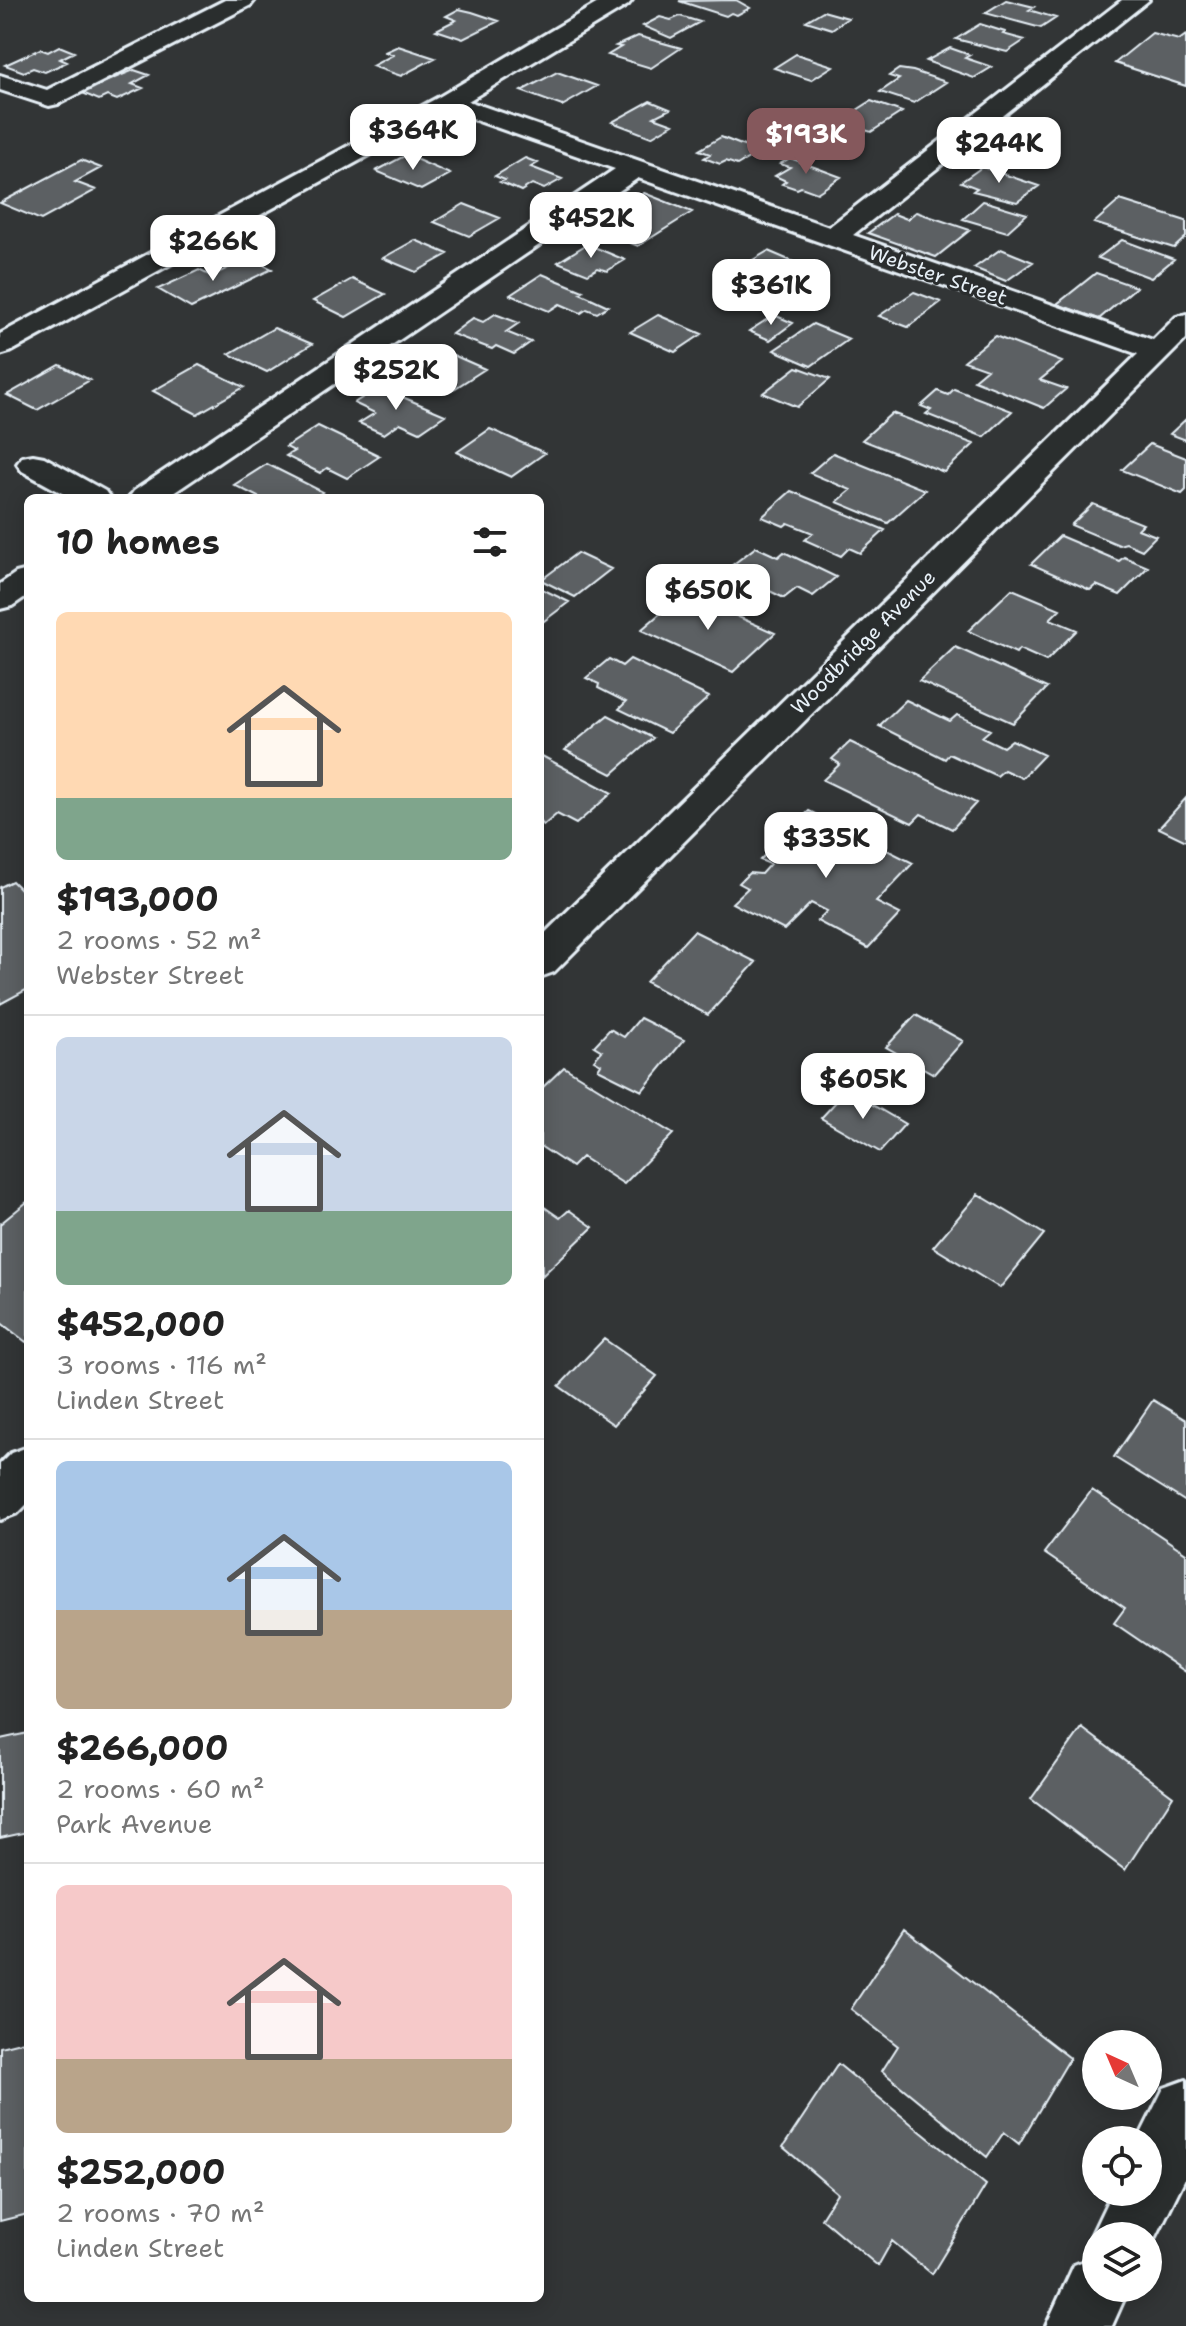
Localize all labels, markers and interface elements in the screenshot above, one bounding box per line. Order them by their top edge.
pin: $364K [357,104,469,172]
pin: $193K [750,108,862,176]
text: $364K [368,112,458,147]
text: $193K [765,116,847,151]
pin: $244K [943,117,1055,185]
text: $244K [955,125,1043,160]
pin: $452K [535,192,647,260]
text: $452K [548,200,634,235]
pin: $266K [157,215,269,283]
text: $266K [168,223,258,258]
street label: Webster Street [865,239,1011,311]
pin: $361K [715,259,827,327]
text: $361K [730,267,812,302]
pin: $252K [340,344,452,412]
text: $252K [353,352,439,387]
text: 10 homes [56,519,220,565]
icon: filters [468,520,512,564]
pin: $650K [652,564,764,632]
street label: Woodbridge Avenue [785,564,941,720]
text: $650K [664,572,752,607]
icon: home [212,664,356,808]
pin: $335K [770,812,882,880]
text: $335K [782,820,870,855]
text: $193,000 [56,876,219,922]
text: 2 rooms · 52 m² [56,922,262,957]
text: Webster Street [56,957,244,992]
pin: $605K [807,1053,919,1121]
text: $605K [819,1061,907,1096]
icon: home [212,1089,356,1233]
text: $452,000 [56,1301,225,1347]
text: 3 rooms · 116 m² [56,1347,267,1382]
text: Linden Street [56,1382,224,1417]
icon: home [212,1513,356,1657]
text: $266,000 [56,1725,229,1771]
text: 2 rooms · 60 m² [56,1771,265,1806]
text: Park Avenue [56,1806,212,1841]
icon: home [212,1937,356,2081]
north arrow [1082,2030,1162,2110]
map controls [1082,2030,1162,2302]
button: locate [1082,2126,1162,2206]
text: $252,000 [56,2149,226,2195]
text: 2 rooms · 70 m² [56,2195,265,2230]
button: layers [1082,2222,1162,2302]
text: Linden Street [56,2230,224,2265]

